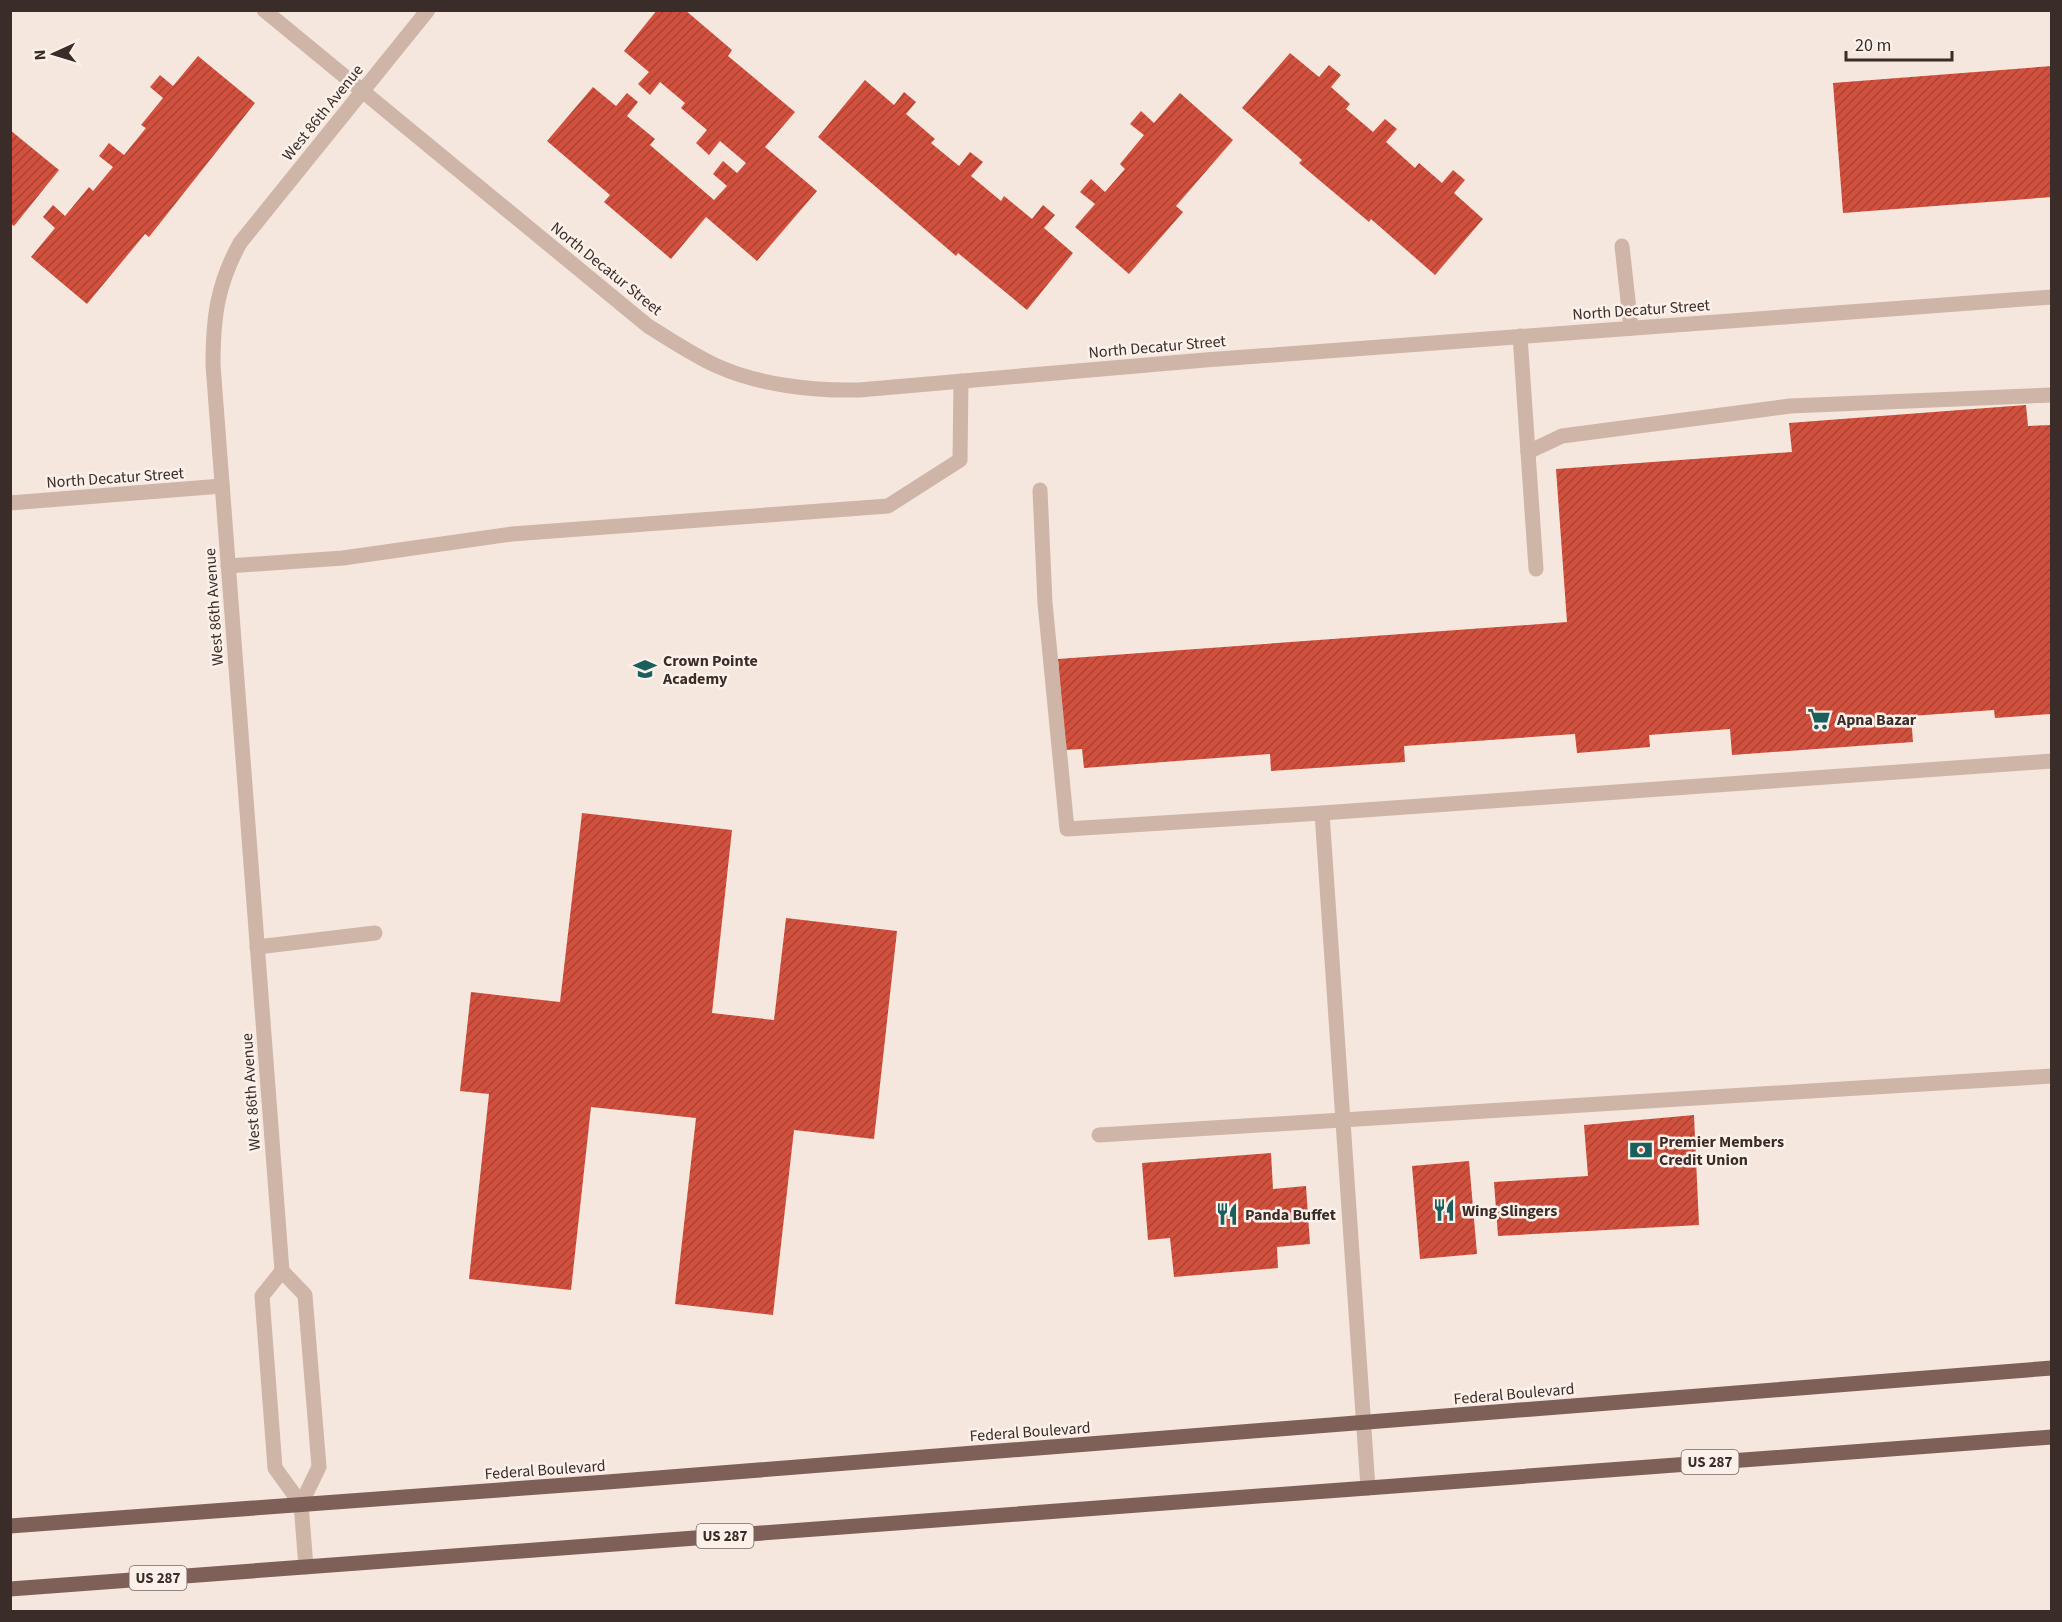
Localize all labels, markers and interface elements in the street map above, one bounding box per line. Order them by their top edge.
north arrow [24,24,84,84]
scale bar [1846,24,1952,62]
text: 20 m [1855,33,1891,58]
text: N [29,49,51,61]
street label: West 86th Avenue [277,60,369,165]
street label: North Decatur Street [546,217,667,321]
street label: North Decatur Street [1572,294,1711,326]
street label: North Decatur Street [1088,330,1227,364]
street label: North Decatur Street [46,462,185,494]
street label: West 86th Avenue [199,547,229,667]
place label: Crown Pointe Academy [662,650,758,690]
school or university icon: Crown Pointe Academy [632,656,658,682]
supermarket icon: Apna Bazar [1806,706,1832,732]
place label: Apna Bazar [1836,709,1917,731]
street label: West 86th Avenue [236,1032,266,1152]
place label: Premier Members Credit Union [1659,1131,1784,1171]
bank icon: Premier Members Credit Union [1628,1137,1654,1163]
restaurant icon: Wing Slingers [1431,1197,1457,1223]
place label: Wing Slingers [1462,1200,1557,1222]
restaurant icon: Panda Buffet [1214,1201,1240,1227]
place label: Panda Buffet [1245,1204,1336,1226]
street label: Federal Boulevard [1453,1378,1575,1410]
street label: Federal Boulevard [969,1417,1091,1447]
road number: US 287 [1682,1450,1738,1474]
street label: Federal Boulevard [484,1455,606,1485]
road number: US 287 [696,1524,754,1548]
road number: US 287 [130,1566,186,1590]

